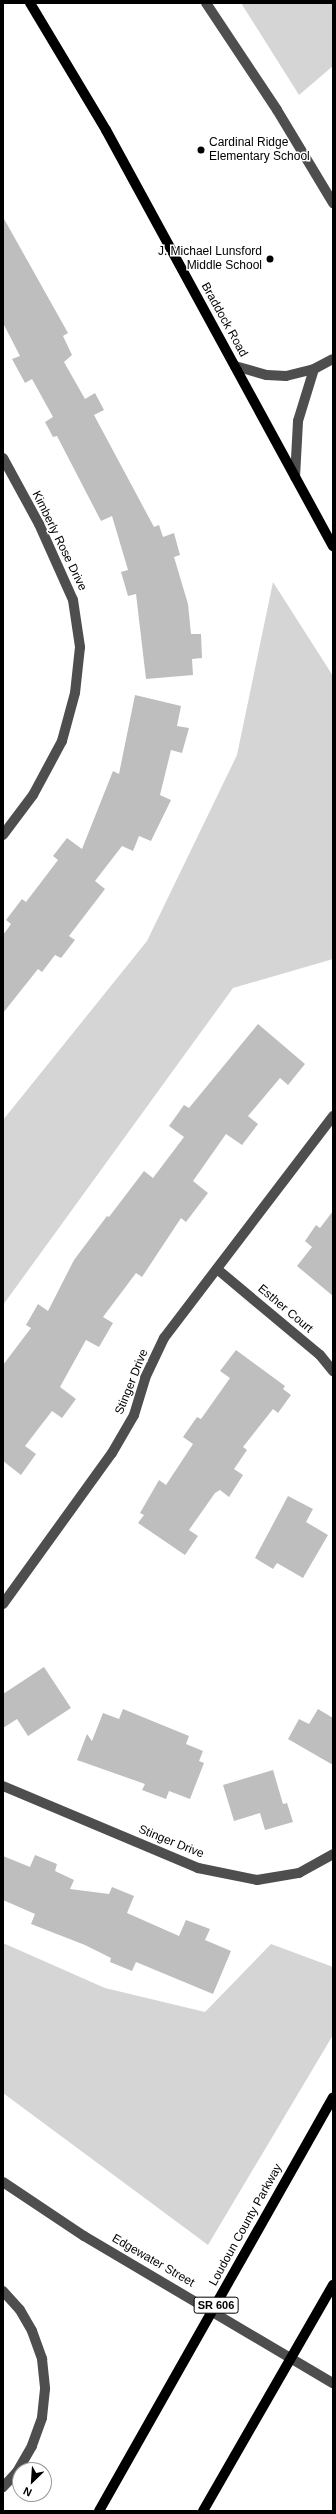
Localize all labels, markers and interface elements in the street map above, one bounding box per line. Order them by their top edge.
place label: Cardinal Ridge Elementary School [209,136,310,164]
marker: Cardinal Ridge Elementary School [196,145,206,155]
place label: J. Michael Lunsford Middle School [158,245,262,273]
marker: J. Michael Lunsford Middle School [265,254,275,264]
street label: Braddock Road [198,280,250,360]
street label: Kimberly Rose Drive [29,489,89,593]
street label: Esther Court [255,1282,315,1336]
street label: Stinger Drive [112,1347,152,1417]
street label: Stinger Drive [136,1822,206,1862]
street label: Loudoun County Parkway [206,2161,286,2289]
street label: Edgewater Street [109,2232,197,2290]
road number: SR 606 [193,2296,239,2314]
north arrow [12,2462,52,2502]
text: N [21,2485,33,2499]

